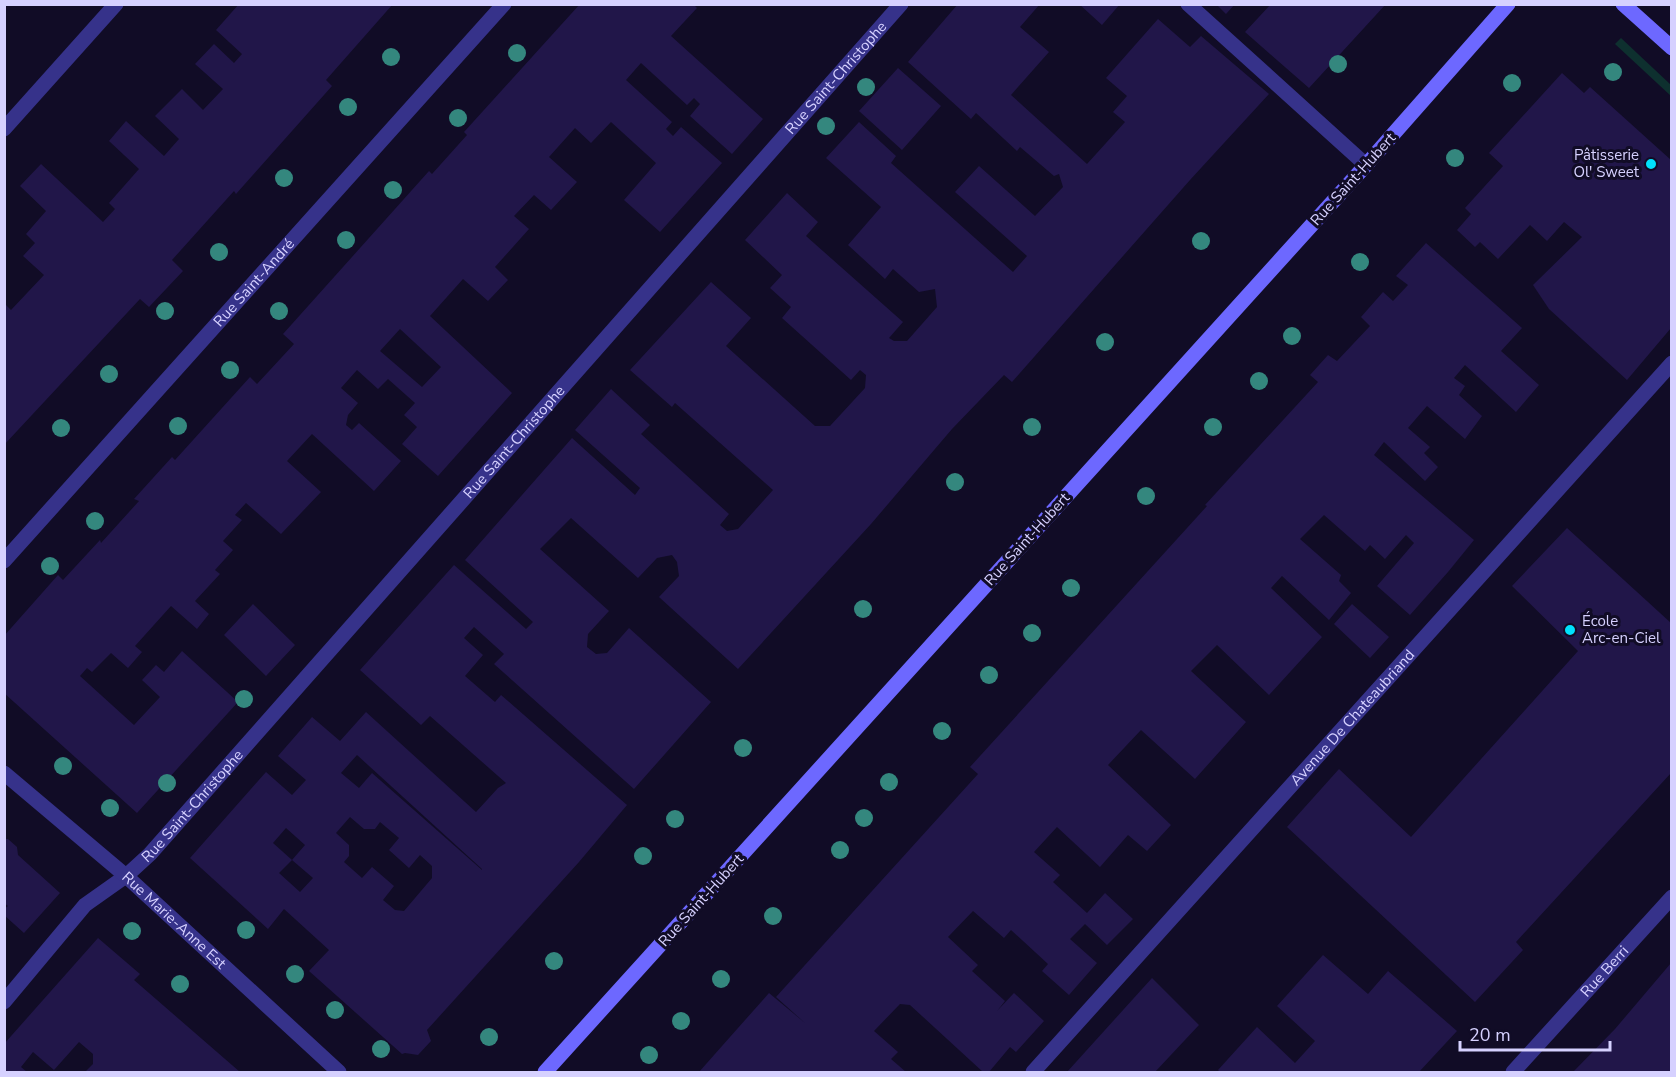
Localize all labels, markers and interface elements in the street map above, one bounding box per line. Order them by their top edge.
street label: Rue Saint-Christophe [781,17,891,138]
street label: Rue Saint-Hubert [1306,128,1401,230]
place label: Pâtisserie Ol' Sweet [1574,145,1640,182]
marker: Pâtisserie Ol' Sweet [1644,157,1658,171]
street label: Rue Saint-André [209,234,299,331]
street label: Rue Saint-Christophe [459,381,569,503]
street label: Rue Saint-Hubert [980,488,1075,590]
place label: École Arc-en-Ciel [1582,611,1661,648]
marker: École Arc-en-Ciel [1563,623,1577,637]
street label: Avenue De Chateaubriand [1286,645,1419,790]
street label: Rue Saint-Christophe [137,745,248,867]
street label: Rue Saint-Hubert [654,849,749,951]
street label: Rue Marie-Anne Est [118,867,231,974]
street label: Rue Berri [1576,941,1633,1001]
scale bar [1460,1014,1610,1052]
text: 20 m [1469,1023,1511,1047]

